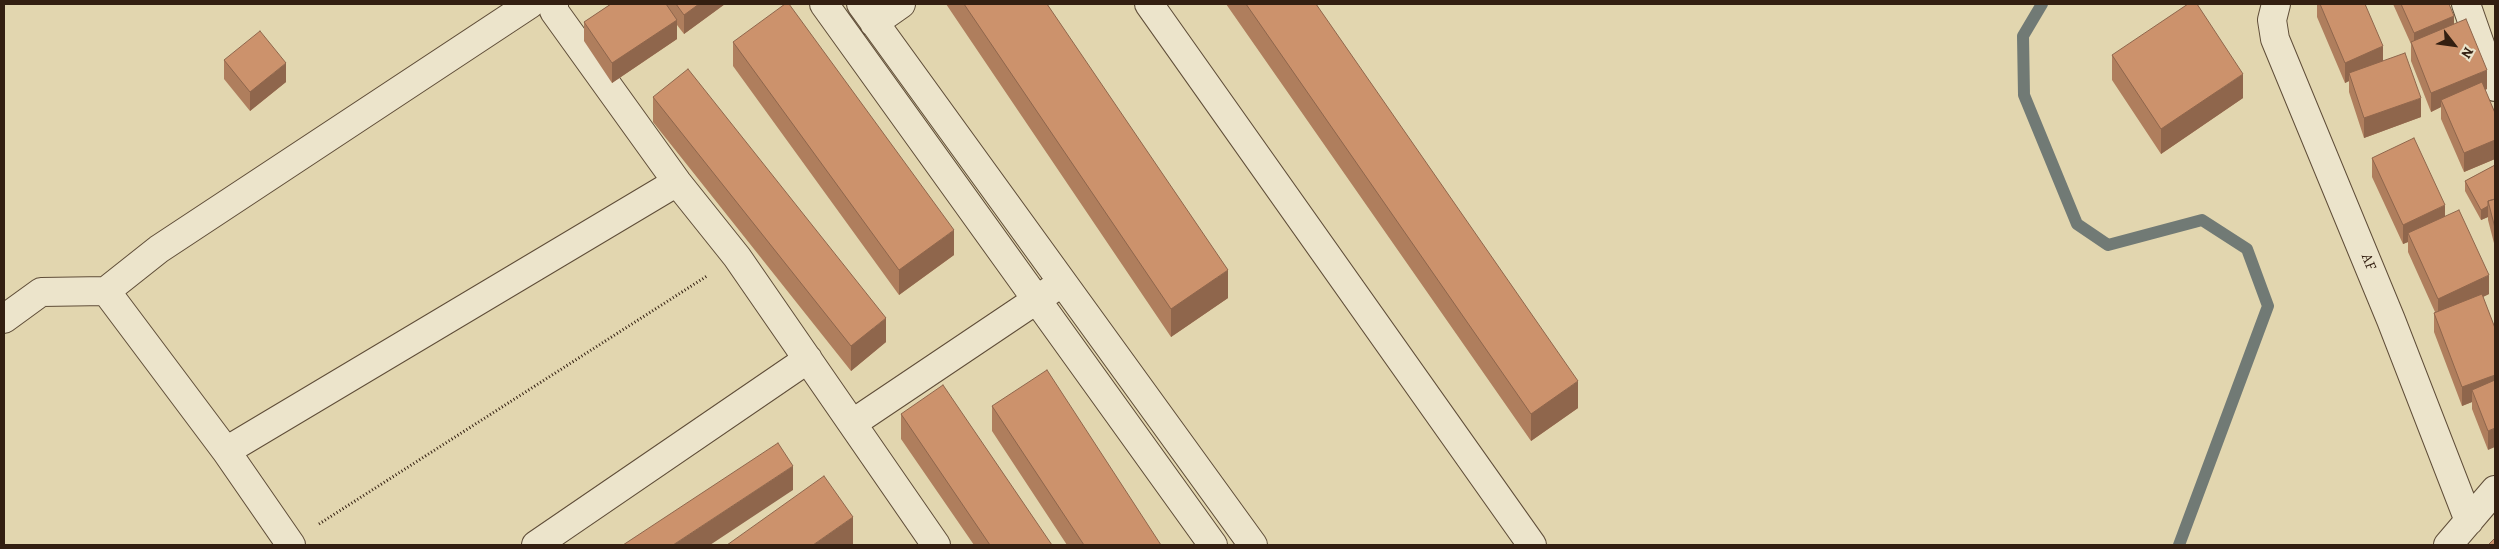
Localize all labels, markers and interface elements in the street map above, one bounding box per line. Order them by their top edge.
north arrow [2429,20,2479,70]
text: N [2457,44,2478,62]
street label: AF [2357,251,2379,273]

